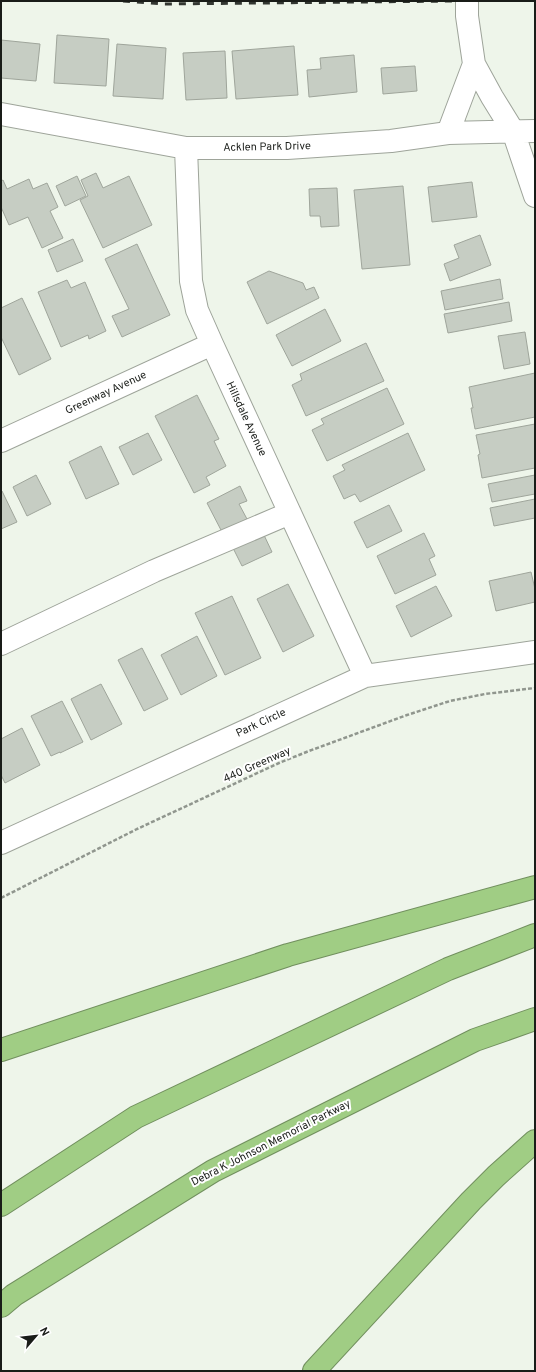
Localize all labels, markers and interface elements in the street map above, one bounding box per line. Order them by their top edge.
street label: Acklen Park Drive [223,139,311,155]
street label: Greenway Avenue [63,368,149,418]
street label: Hillsdale Avenue [223,379,269,459]
street label: Park Circle [234,705,288,741]
street label: 440 Greenway [221,744,293,786]
street label: Debra K Johnson Memorial Parkway [189,1097,353,1189]
north arrow [16,1316,56,1356]
text: N [36,1325,52,1339]

